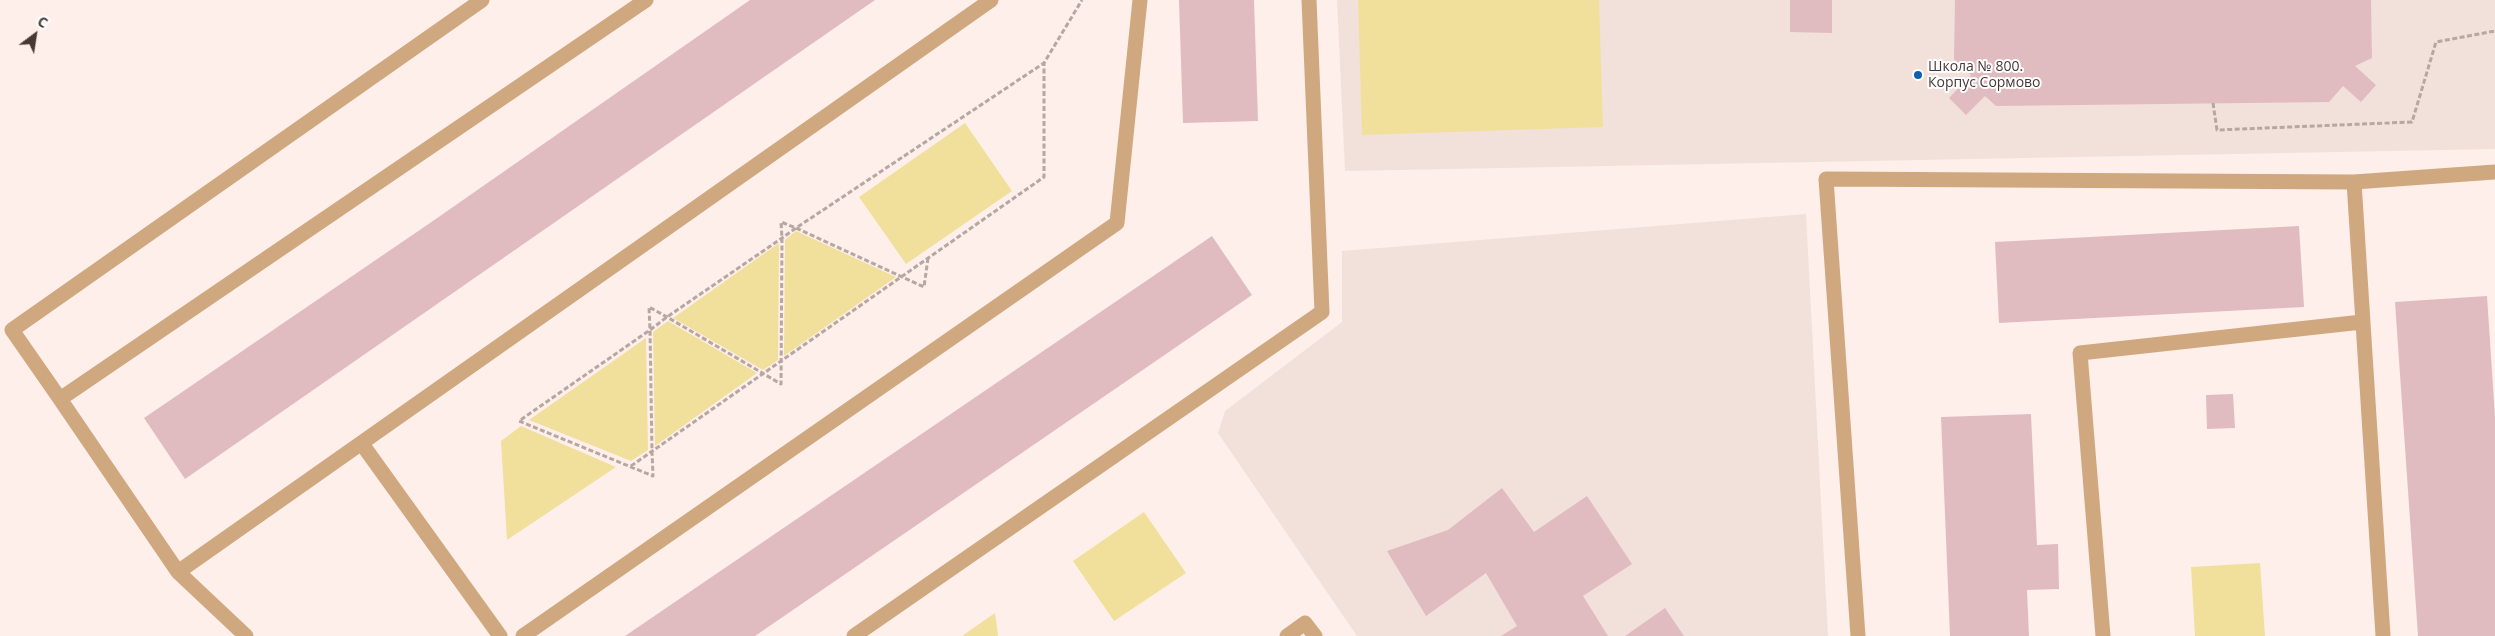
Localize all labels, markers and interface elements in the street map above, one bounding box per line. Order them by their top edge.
north arrow [10,10,60,60]
text: С [34,11,52,32]
place label: Школа № 800. Корпус Сормово [1928,59,2041,92]
marker: Школа № 800. Корпус Сормово [1912,69,1924,81]

